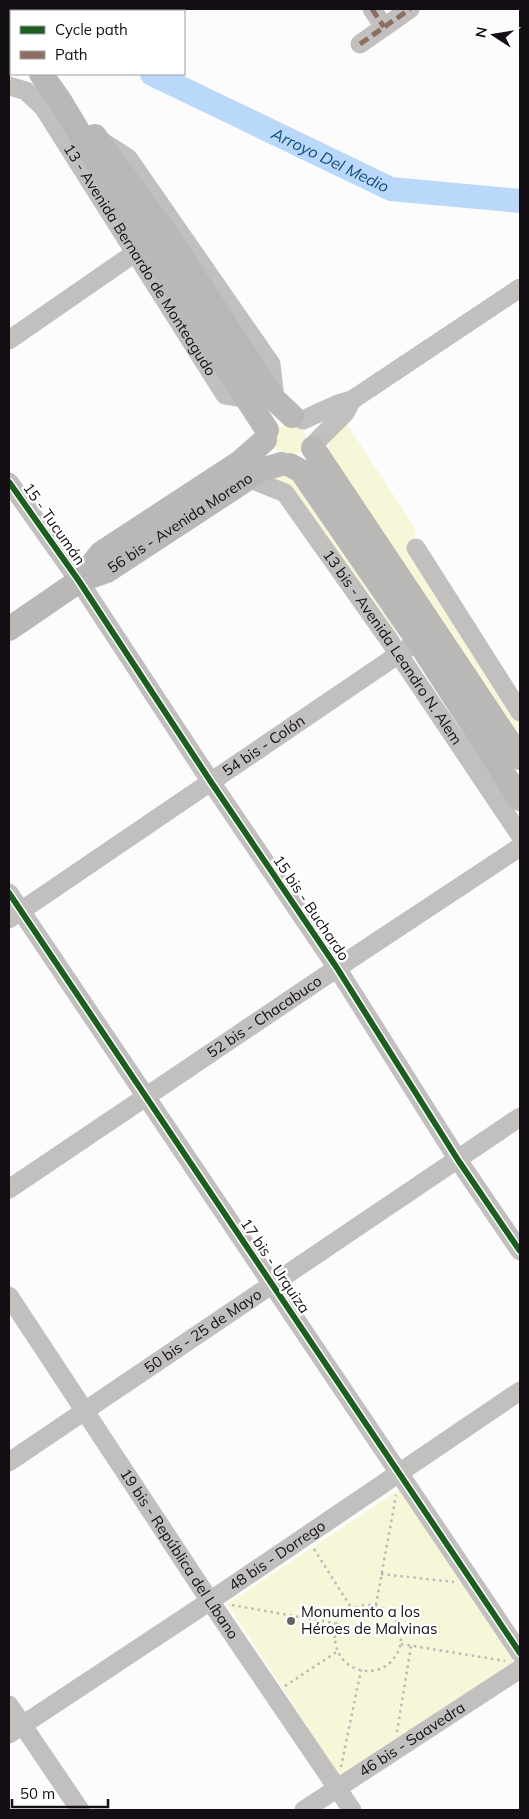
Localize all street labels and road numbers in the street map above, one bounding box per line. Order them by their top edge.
street label: 13 - Avenida Bernardo de Monteagudo [60,140,220,379]
street label: 56 bis - Avenida Moreno [104,468,256,577]
street label: 15 - Tucumán [19,479,90,568]
street label: 13 bis - Avenida Leandro N. Alem [319,546,467,748]
street label: 54 bis - Colón [219,711,308,780]
street label: 15 bis - Buchardo [269,851,354,964]
street label: 52 bis - Chacabuco [203,971,325,1062]
street label: 17 bis - Urquiza [237,1215,314,1317]
street label: 50 bis - 25 de Mayo [140,1284,265,1377]
street label: 19 bis - República del Líbano [116,1465,243,1643]
street label: 48 bis - Dorrego [225,1516,329,1595]
street label: 46 bis - Saavedra [355,1697,468,1781]

